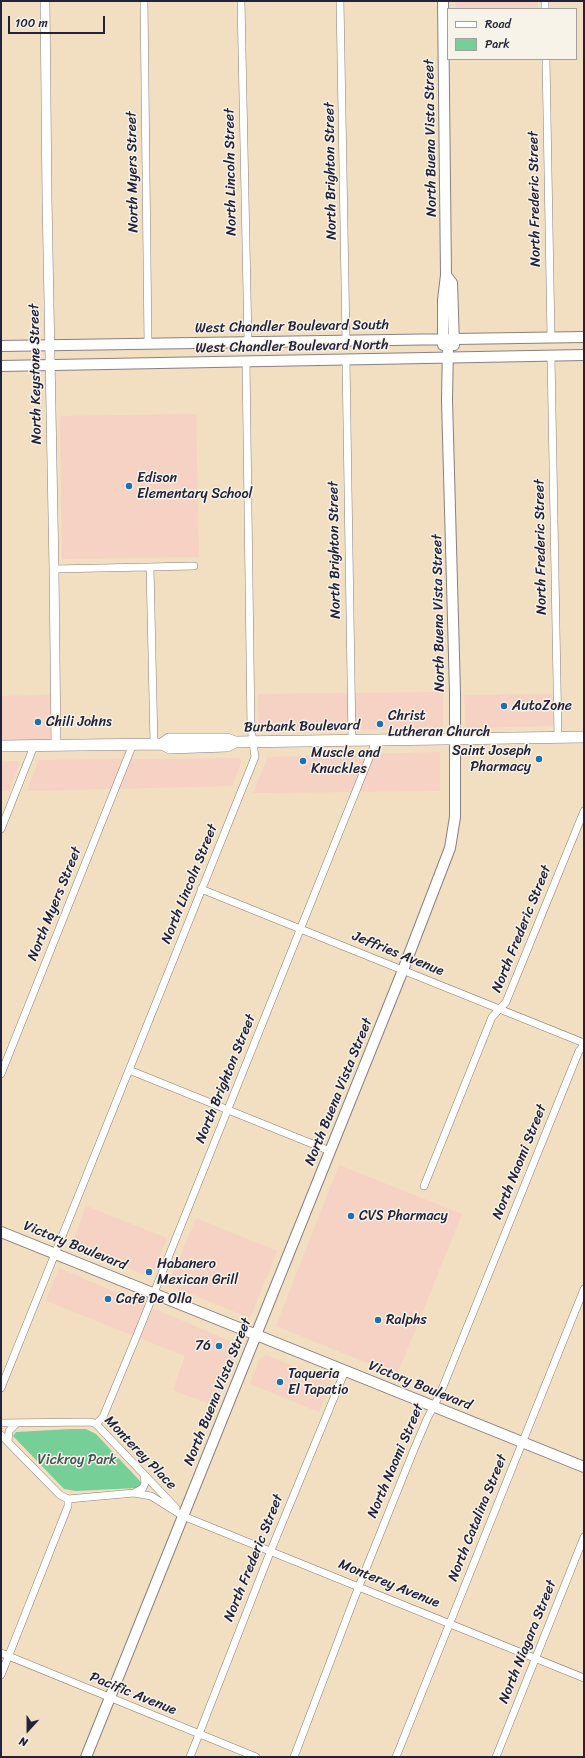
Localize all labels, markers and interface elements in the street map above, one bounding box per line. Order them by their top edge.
scale bar [10,8,107,34]
legend [447,8,577,60]
text: 100 m [15,12,48,34]
text: Road [485,13,511,35]
text: Park [485,33,510,55]
street label: North Buena Vista Street [421,59,441,217]
street label: North Brighton Street [321,102,341,240]
street label: North Lincoln Street [221,108,241,236]
street label: North Myers Street [124,111,142,233]
street label: North Frederic Street [525,131,545,267]
street label: North Keystone Street [26,304,46,444]
street label: West Chandler Boulevard South [195,317,389,337]
street label: West Chandler Boulevard North [195,337,389,357]
place label: Edison Elementary School [137,470,253,502]
street label: North Frederic Street [531,479,551,615]
marker: Edison Elementary School [124,481,134,491]
street label: North Brighton Street [325,481,345,619]
street label: North Buena Vista Street [429,534,449,692]
place label: AutoZone [512,698,572,714]
marker: AutoZone [499,701,509,711]
place label: Christ Lutheran Church [388,708,490,740]
place label: Chili Johns [46,714,112,730]
marker: Chili Johns [33,717,43,727]
street label: Burbank Boulevard [244,718,360,736]
marker: Christ Lutheran Church [375,719,385,729]
place label: Saint Joseph Pharmacy [452,743,531,776]
place label: Muscle and Knuckles [311,745,380,778]
marker: Saint Joseph Pharmacy [534,754,544,764]
marker: Muscle and Knuckles [298,756,308,766]
street label: North Lincoln Street [158,822,222,946]
street label: North Myers Street [24,845,86,963]
street label: North Frederic Street [489,863,555,995]
street label: Jeffries Avenue [350,928,446,980]
street label: North Brighton Street [192,1012,260,1146]
street label: North Buena Vista Street [302,1016,376,1168]
street label: North Naomi Street [489,1102,551,1222]
place label: CVS Pharmacy [359,1208,448,1224]
marker: CVS Pharmacy [346,1211,356,1221]
street label: Victory Boulevard [21,1218,129,1274]
place label: Habanero Mexican Grill [157,1256,238,1288]
marker: Habanero Mexican Grill [144,1267,154,1277]
place label: Cafe De Olla [116,1291,192,1307]
marker: Cafe De Olla [103,1294,113,1304]
place label: Ralphs [386,1312,427,1328]
marker: Ralphs [373,1315,383,1325]
street label: North Buena Vista Street [181,1316,255,1468]
place label: 76 [195,1338,211,1354]
marker: 76 [214,1341,224,1351]
street label: Victory Boulevard [366,1358,474,1414]
place label: Taqueria El Tapatio [288,1366,348,1398]
marker: Taqueria El Tapatio [275,1377,285,1387]
street label: North Naomi Street [364,1401,428,1521]
street label: Monterey Place [100,1412,180,1494]
park label: Vickroy Park [37,1452,117,1468]
street label: North Catalina Street [445,1452,511,1584]
street label: North Frederic Street [221,1492,287,1624]
street label: Monterey Avenue [336,1556,442,1612]
street label: North Niagara Street [496,1578,560,1706]
street label: Pacific Avenue [87,1669,179,1719]
north arrow [8,1710,48,1750]
text: N [17,1731,30,1752]

